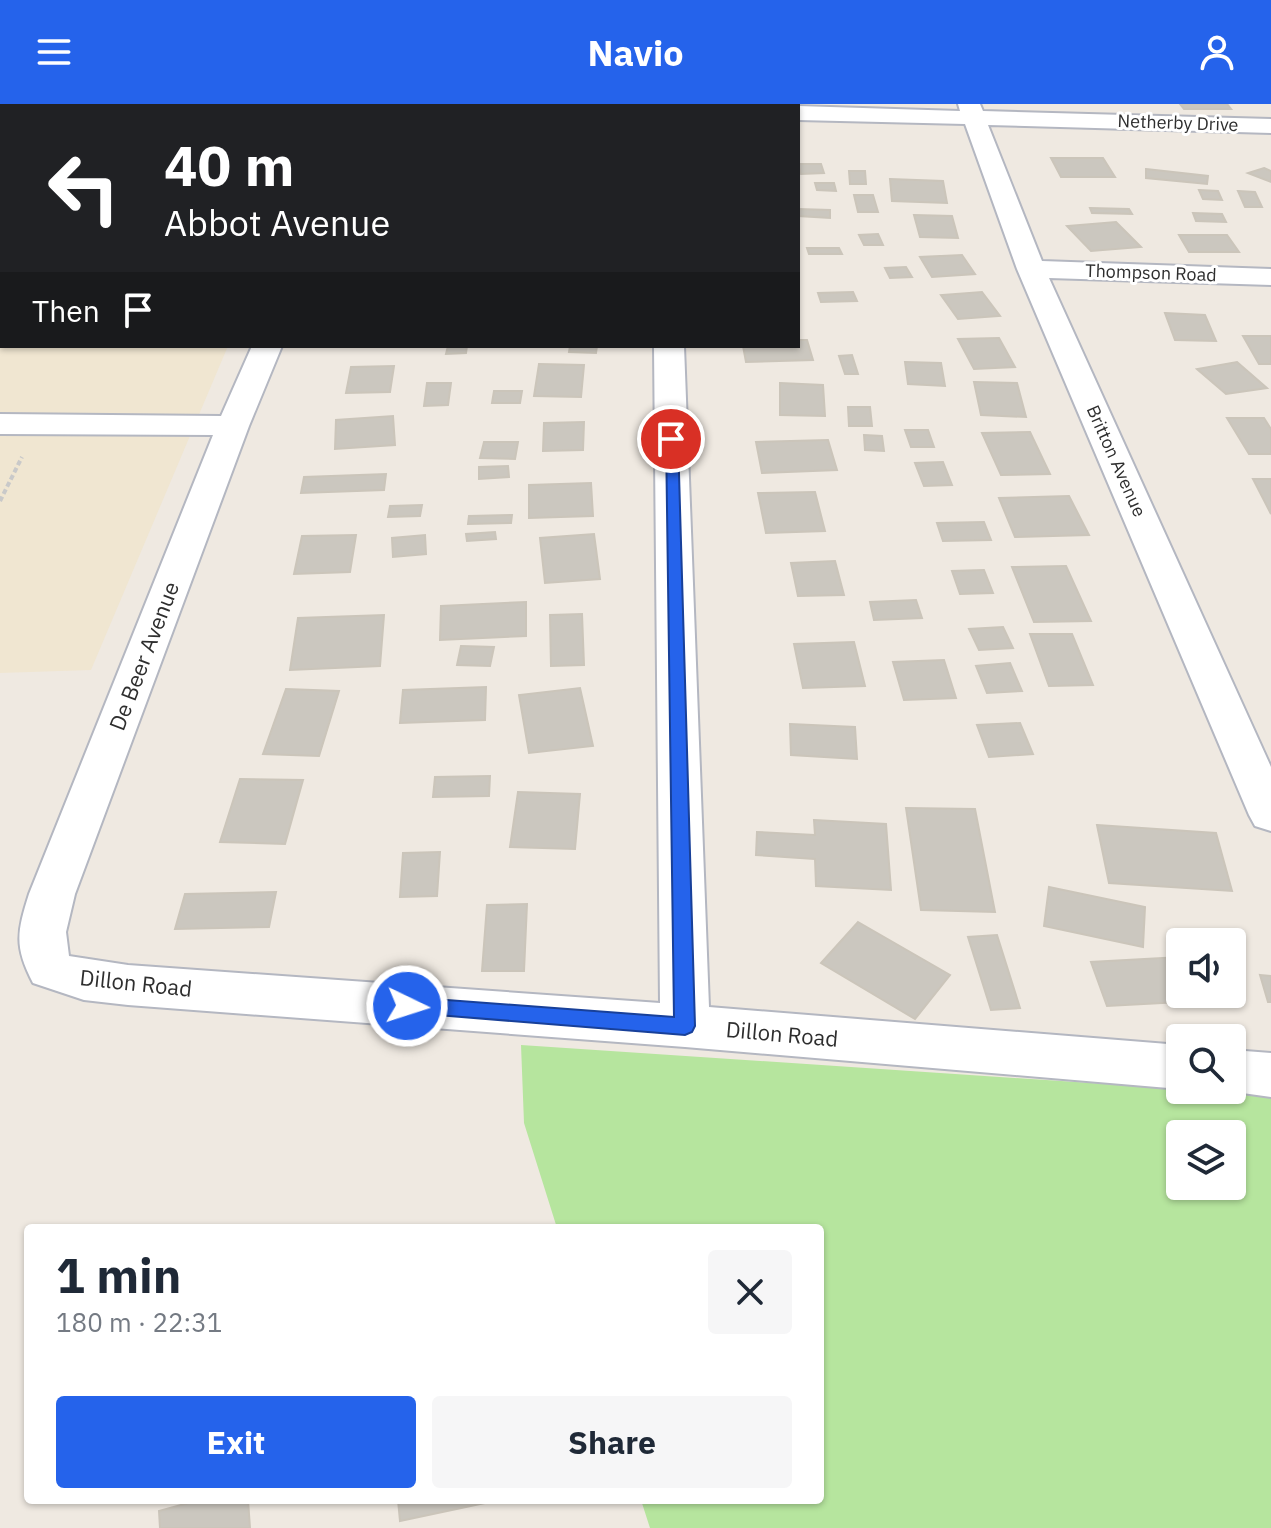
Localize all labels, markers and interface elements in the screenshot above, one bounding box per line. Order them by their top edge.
text: Navio [587,29,684,76]
icon: menu [32,30,76,74]
icon: person [1195,30,1239,74]
street label: Netherby Drive [1117,109,1239,136]
text: 40 m [164,129,294,201]
icon: left [32,136,136,240]
text: Abbot Avenue [164,199,390,246]
street label: Thompson Road [1085,259,1217,286]
icon: arrive [116,288,160,332]
text: Then [32,291,100,330]
street label: Britton Avenue [1082,401,1151,520]
pin [637,405,705,473]
icon: arrive [649,417,693,461]
street label: De Beer Avenue [102,577,185,734]
map controls [1166,928,1246,1200]
button: sound [1166,928,1246,1008]
street label: Dillon Road [78,962,194,1003]
position arrow [365,964,449,1048]
street label: Dillon Road [725,1014,839,1053]
button: search [1166,1024,1246,1104]
button: layers [1166,1120,1246,1200]
text: 1 min [56,1244,181,1306]
button: close [708,1250,792,1334]
text: 180 m · 22:31 [56,1305,222,1339]
button: Exit [56,1396,416,1488]
button: Share [432,1396,792,1488]

